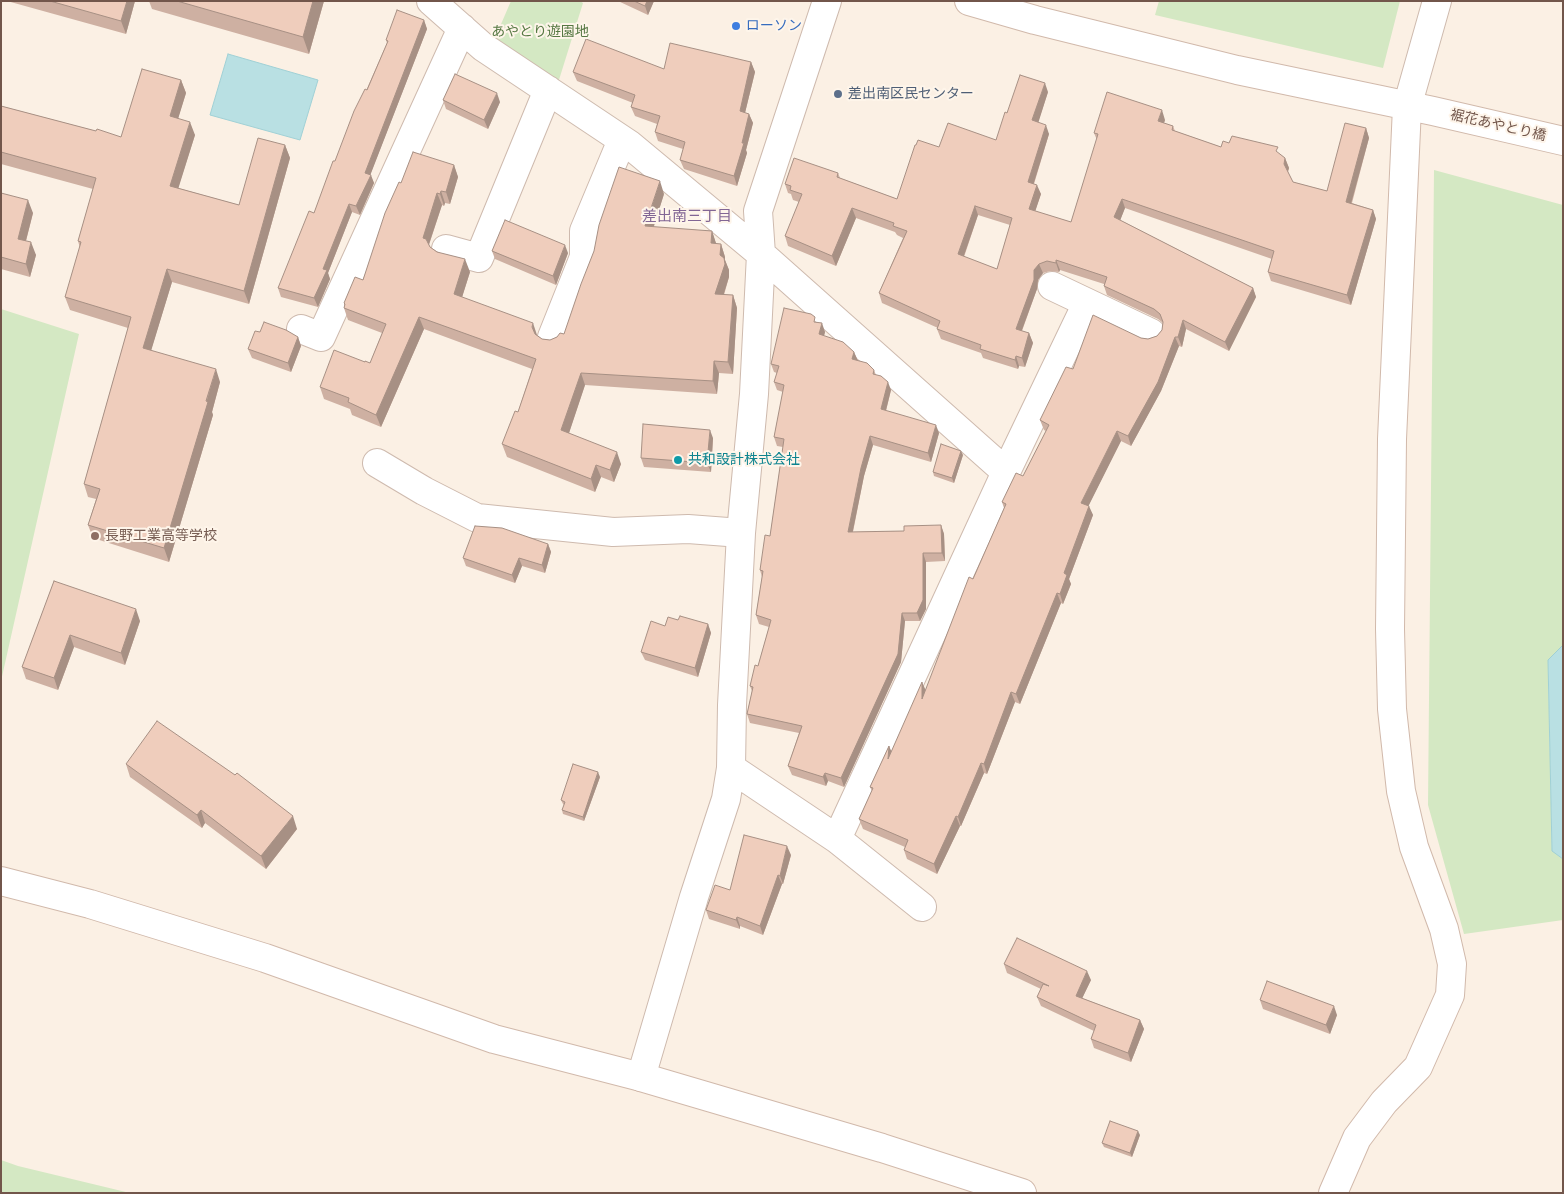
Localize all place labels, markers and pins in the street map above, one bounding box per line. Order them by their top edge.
place label: ローソン [746,18,802,34]
marker: ローソン [730,20,742,32]
place label: 差出南区民センター [848,86,974,102]
marker: 差出南区民センター [832,88,844,100]
place label: 共和設計株式会社 [688,452,800,468]
marker: 共和設計株式会社 [672,454,684,466]
place label: 長野工業高等学校 [105,528,217,544]
marker: 長野工業高等学校 [89,530,101,542]

